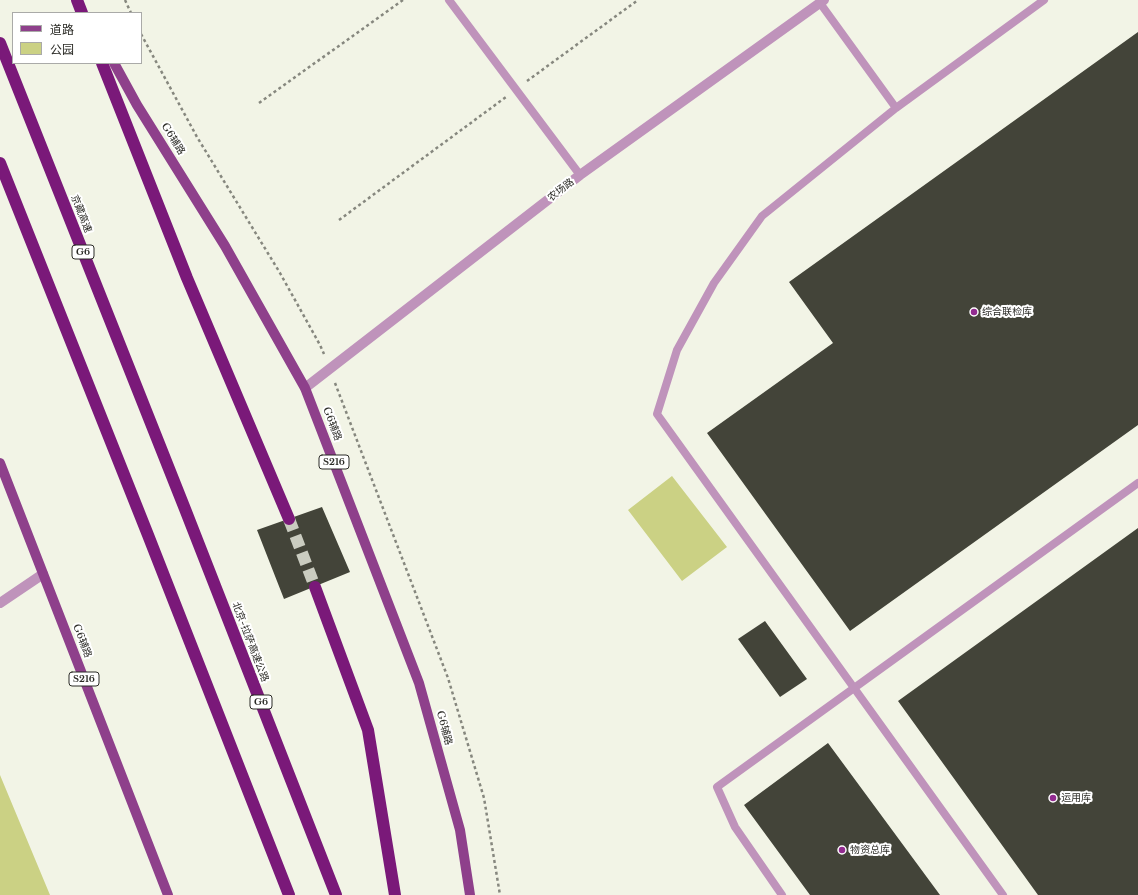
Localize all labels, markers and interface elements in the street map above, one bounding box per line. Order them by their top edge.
legend [12,12,142,64]
text: 道路 [50,22,74,37]
text: 公园 [50,42,74,57]
street label: G6辅路 [159,121,187,157]
street label: 农场路 [545,176,577,204]
street label: 京藏高速 [68,193,94,235]
road number: G6 [72,245,94,259]
place label: 综合联检库 [982,306,1032,318]
marker: 综合联检库 [969,307,979,317]
street label: G6辅路 [320,405,344,443]
road number: S216 [319,455,349,469]
street label: 北京-拉萨高速公路 [229,600,271,684]
street label: G6辅路 [70,622,94,660]
road number: S216 [69,672,99,686]
road number: G6 [250,695,272,709]
street label: G6辅路 [434,709,454,747]
place label: 运用库 [1061,792,1091,804]
marker: 运用库 [1048,793,1058,803]
place label: 物资总库 [850,844,890,856]
marker: 物资总库 [837,845,847,855]

